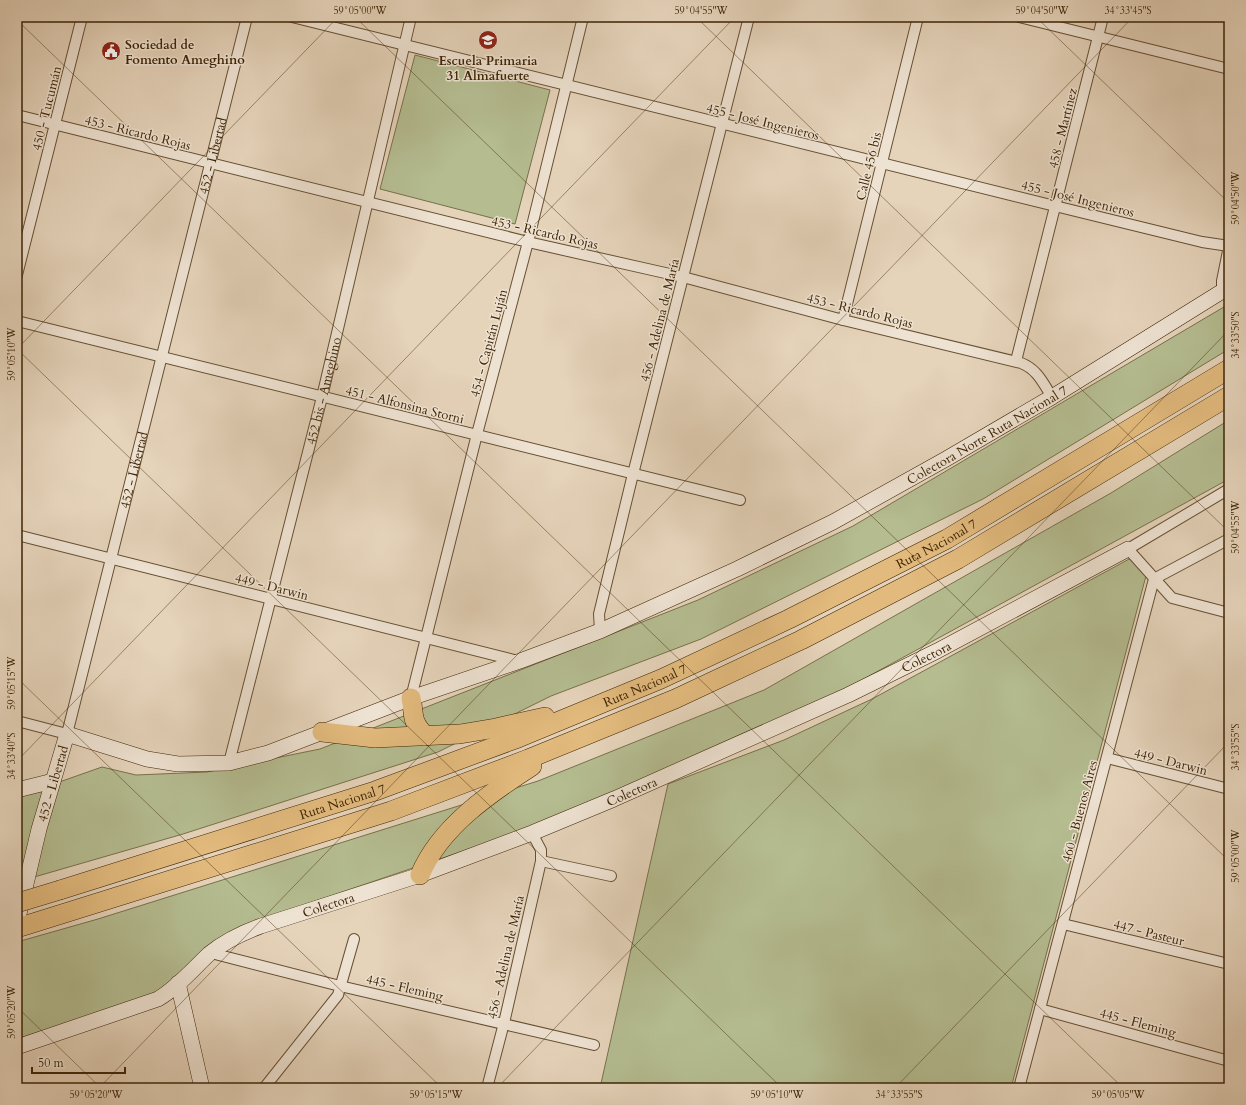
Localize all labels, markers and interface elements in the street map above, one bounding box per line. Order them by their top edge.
text: 59°05'00"W [333,4,388,18]
text: 59°04'55"W [674,4,729,18]
text: 59°04'50"W [1015,4,1070,18]
text: 34°33'45"S [1104,4,1152,18]
school or university icon: Escuela Primaria 31 Almafuerte [477,29,499,51]
place label: Sociedad de Fomento Ameghino [125,36,245,69]
public building icon: Sociedad de Fomento Ameghino [100,40,122,62]
place label: Escuela Primaria 31 Almafuerte [438,52,538,85]
street label: 450 - Tucumán [28,64,66,152]
street label: 458 - Martínez [1044,86,1082,170]
street label: 455 - José Ingenieros [704,99,821,145]
street label: 453 - Ricardo Rojas [83,111,193,155]
street label: 452 - Libertad [195,115,231,196]
street label: Calle 456 bis [852,130,886,202]
text: 59°04'50"W [1229,170,1243,225]
street label: 455 - José Ingenieros [1019,176,1136,222]
street label: 453 - Ricardo Rojas [490,212,600,254]
street label: 456 - Adelina de María [636,256,684,384]
street label: 454 - Capitán Luján [466,287,512,399]
street label: 453 - Ricardo Rojas [805,289,915,333]
text: 34°33'50"S [1229,311,1243,359]
text: 59°05'10"W [5,326,19,381]
street label: 452 bis - Ameghino [302,335,346,447]
street label: 451 - Alfonsina Storni [344,382,466,428]
street label: Colectora Norte Ruta Nacional 7 [904,382,1071,489]
street label: 452 - Libertad [116,430,153,510]
text: 59°04'55"W [1229,499,1243,554]
street label: Ruta Nacional 7 [893,515,981,573]
street label: 449 - Darwin [233,569,311,605]
street label: Colectora [898,637,955,677]
text: 59°05'15"W [5,655,19,710]
street label: Ruta Nacional 7 [601,660,690,712]
text: 34°33'55"S [1229,723,1243,771]
text: 34°33'40"S [5,732,19,780]
street label: 452 - Libertad [34,743,73,824]
street label: 449 - Darwin [1132,744,1210,780]
street label: 460 - Buenos Aires [1058,758,1102,864]
street label: Colectora [604,773,660,811]
street label: Ruta Nacional 7 [297,780,389,824]
text: 59°05'00"W [1229,828,1243,883]
street label: Colectora [300,889,357,922]
street label: 456 - Adelina de María [483,893,529,1021]
street label: 447 - Pasteur [1112,915,1186,951]
street label: 445 - Fleming [364,970,446,1006]
text: 59°05'20"W [5,984,19,1039]
street label: 445 - Fleming [1097,1004,1179,1042]
scale bar [32,1049,125,1075]
text: 50 m [38,1055,65,1071]
text: 59°05'20"W [69,1088,124,1102]
text: 59°05'15"W [409,1088,464,1102]
text: 59°05'10"W [750,1088,805,1102]
text: 34°33'55"S [875,1088,923,1102]
text: 59°05'05"W [1091,1088,1146,1102]

